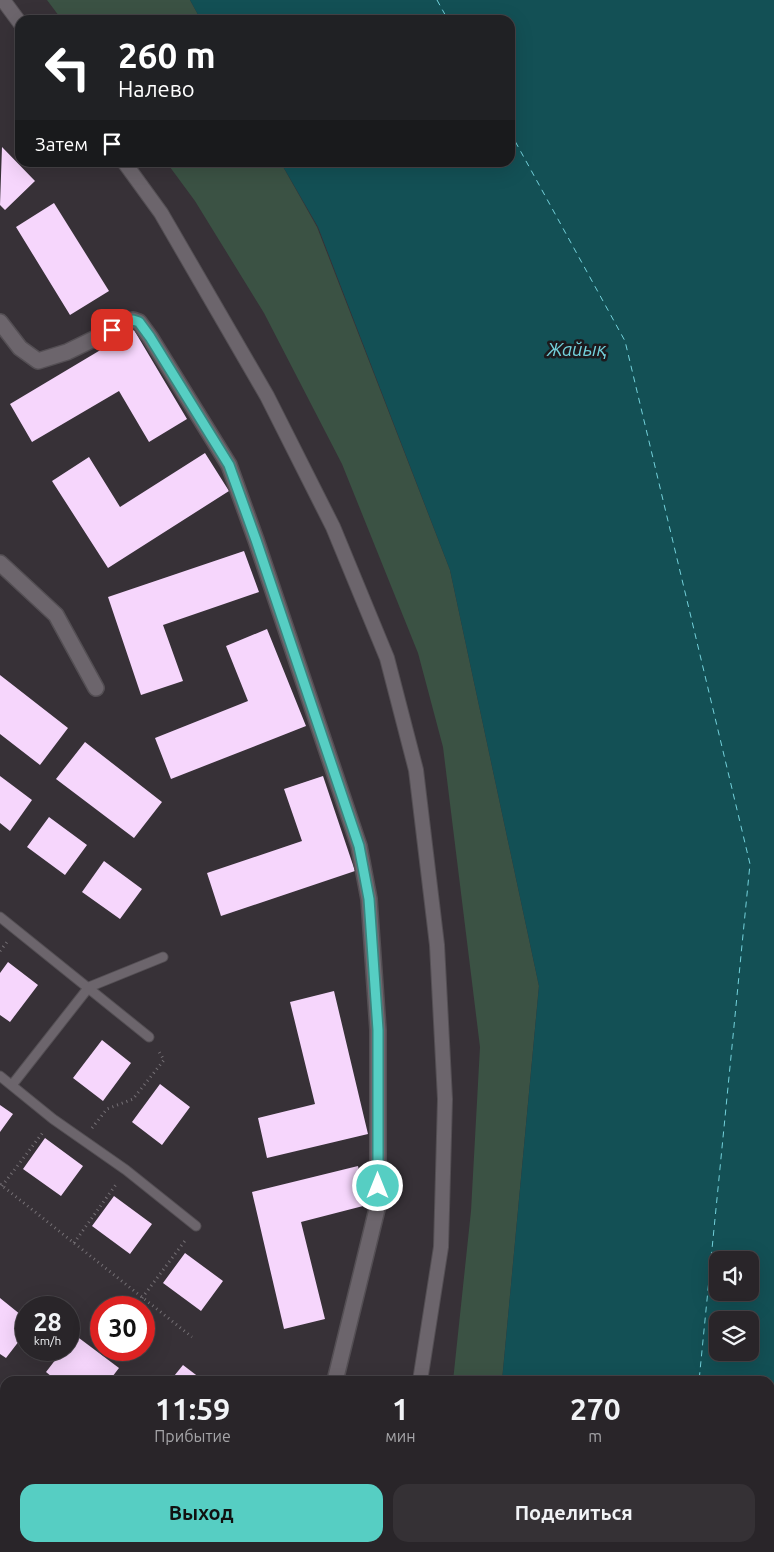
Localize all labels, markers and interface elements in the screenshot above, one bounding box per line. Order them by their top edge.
icon: left [35,35,100,100]
text: 260 m [118,35,216,75]
text: Налево [118,76,195,101]
icon: arrive [98,130,126,158]
text: Затем [35,133,88,155]
pin [91,309,133,351]
icon: arrive [98,316,126,344]
water label: Жайық [546,338,607,360]
position arrow [351,1159,403,1211]
map controls [709,1251,759,1361]
button: sound [709,1251,759,1301]
speed limit sign: 30 [90,1296,155,1361]
text: 28 [33,1308,62,1336]
button: layers [709,1311,759,1361]
text: km/h [34,1334,61,1347]
text: 11:59 [155,1392,230,1426]
text: 1 [392,1392,409,1426]
text: 270 [570,1392,621,1426]
text: Прибытие [154,1427,231,1445]
text: мин [385,1427,416,1445]
text: m [588,1427,602,1445]
button: Выход [20,1484,383,1542]
button: Поделиться [393,1484,755,1542]

